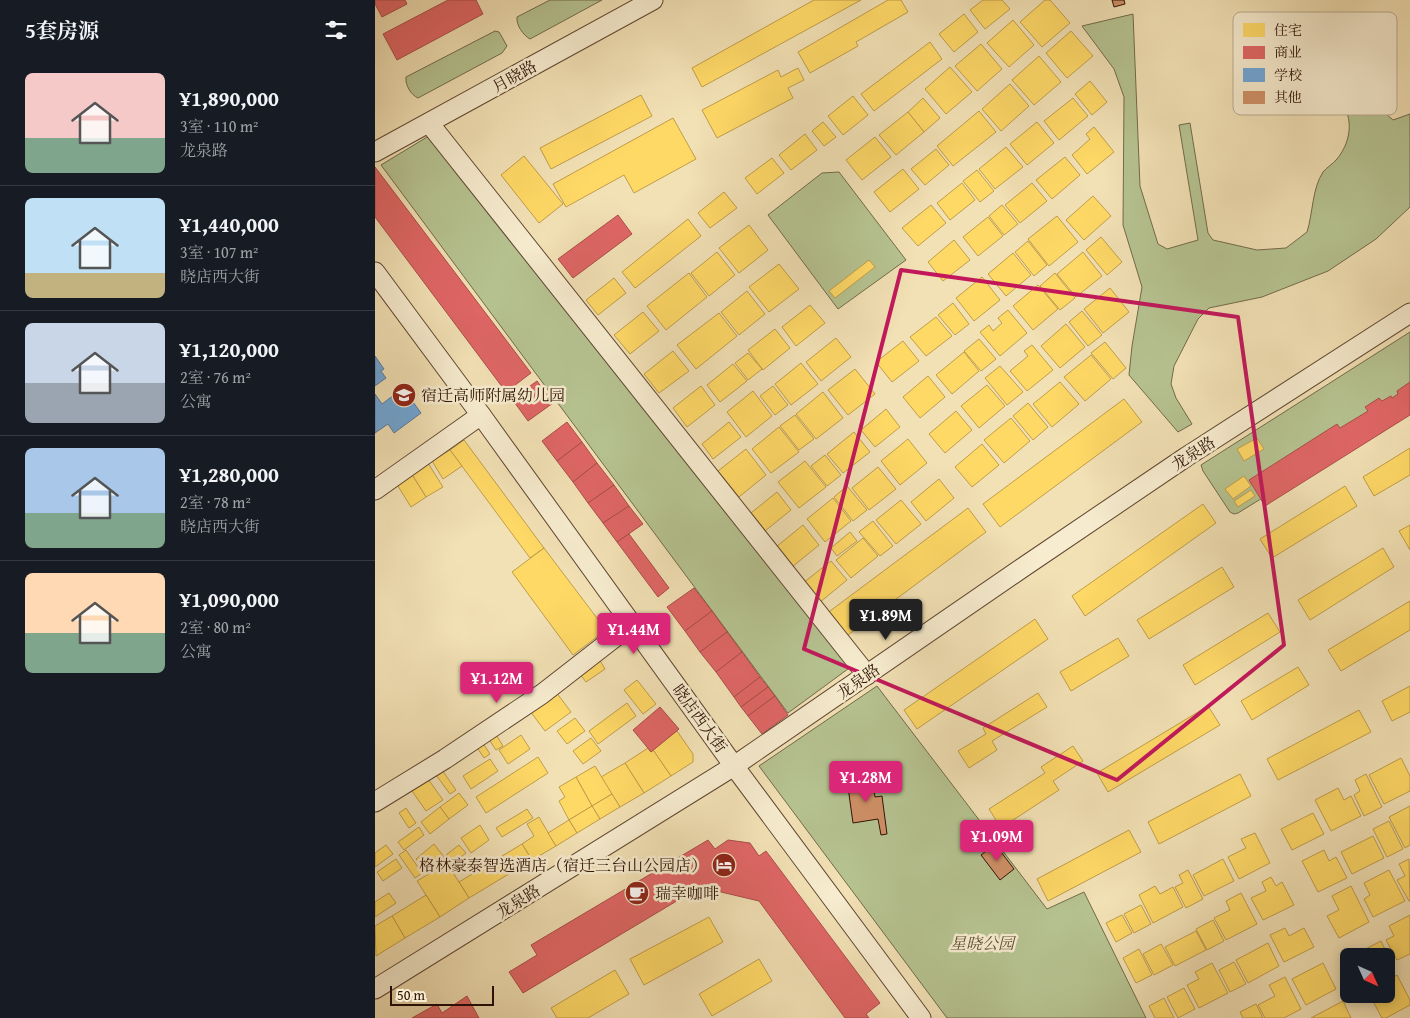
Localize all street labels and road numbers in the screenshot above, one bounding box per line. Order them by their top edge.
street label: 月晓路 [487,54,541,98]
street label: 龙泉路 [1166,430,1220,476]
street label: 龙泉路 [831,657,885,705]
street label: 晓店西大街 [667,679,733,757]
street label: 龙泉路 [491,878,545,924]

